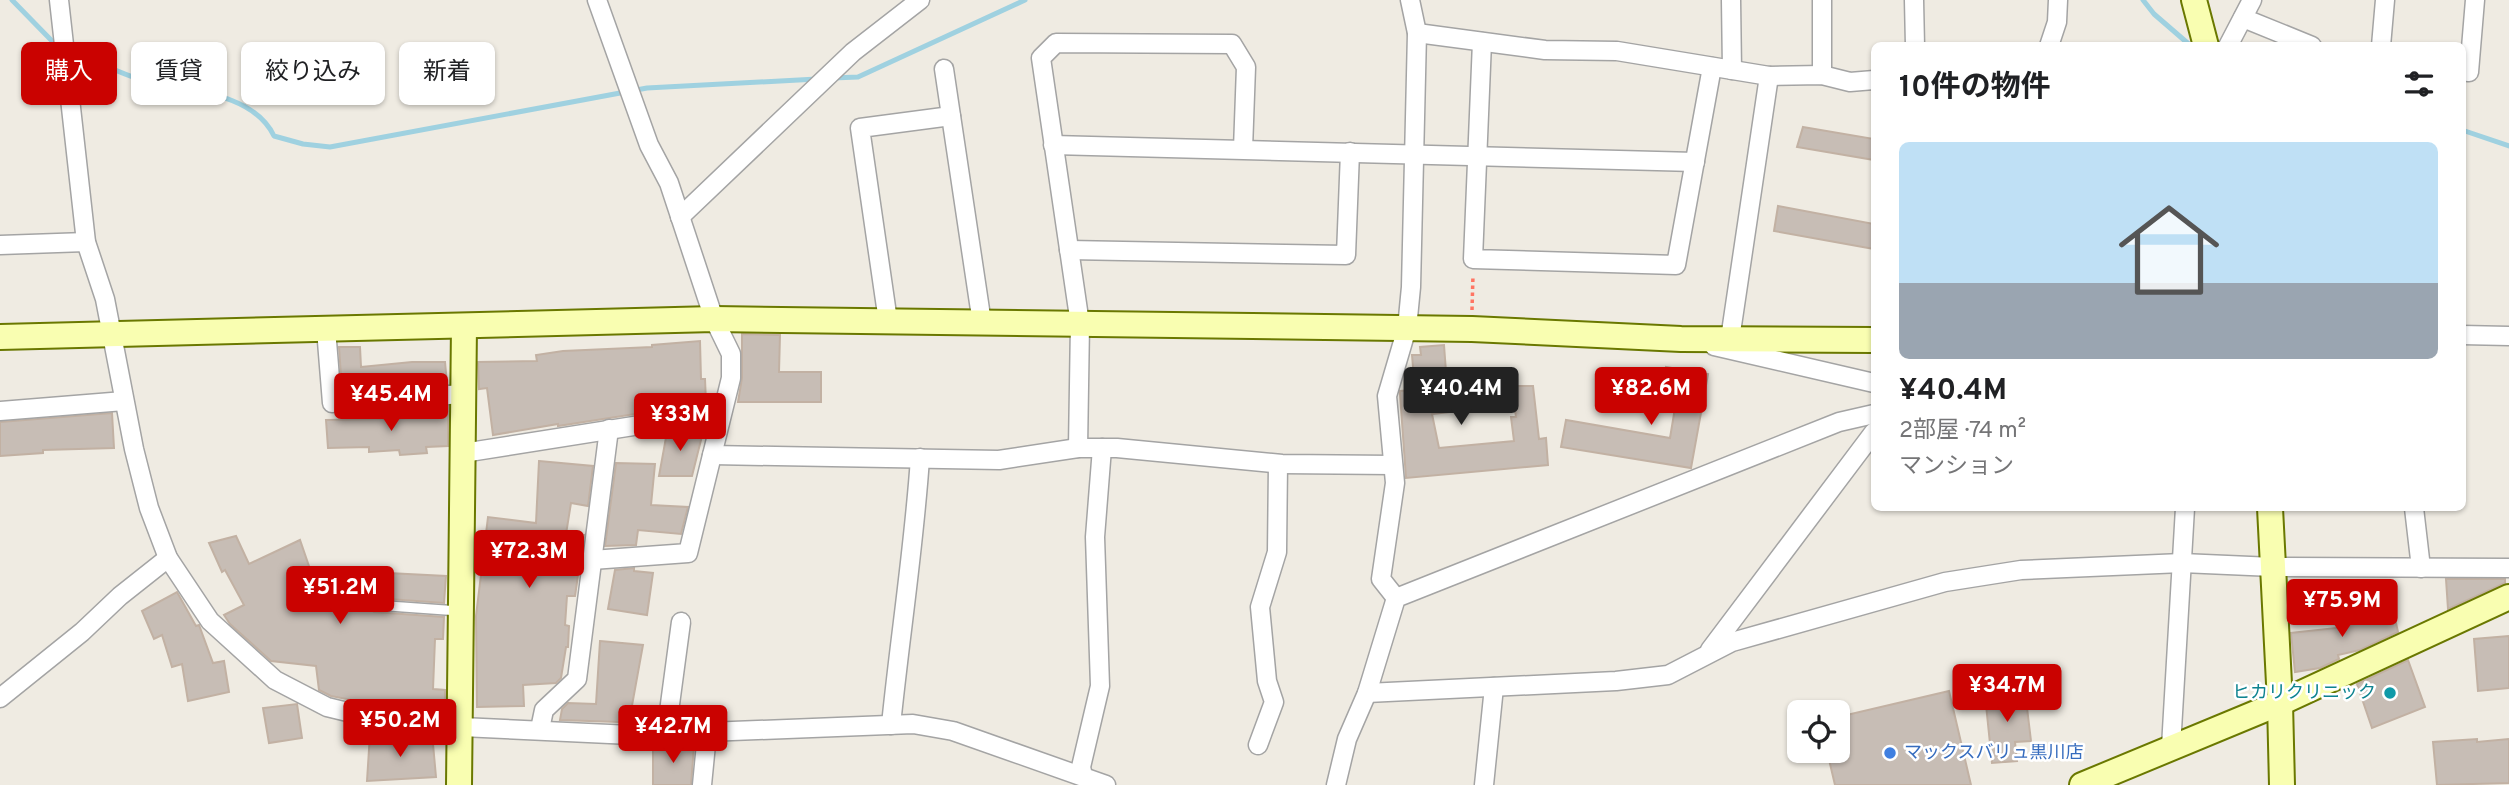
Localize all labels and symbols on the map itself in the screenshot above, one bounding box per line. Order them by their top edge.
pin: ¥40.4M [1404,368,1518,427]
pin: ¥82.6M [1594,368,1708,427]
pin: ¥45.4M [334,374,448,433]
pin: ¥33M [639,393,721,453]
pin: ¥72.3M [472,530,586,590]
pin: ¥51.2M [283,566,397,626]
pin: ¥75.9M [2285,580,2399,639]
pin: ¥34.7M [1950,664,2064,724]
place label: ヒカリクリニック [2232,682,2376,705]
marker: ヒカリクリニック [2382,685,2398,701]
pin: ¥50.2M [343,700,457,759]
pin: ¥42.7M [616,706,730,765]
place label: マックスバリュ黒川店 [1904,742,2083,765]
marker: マックスバリュ黒川店 [1882,745,1898,761]

